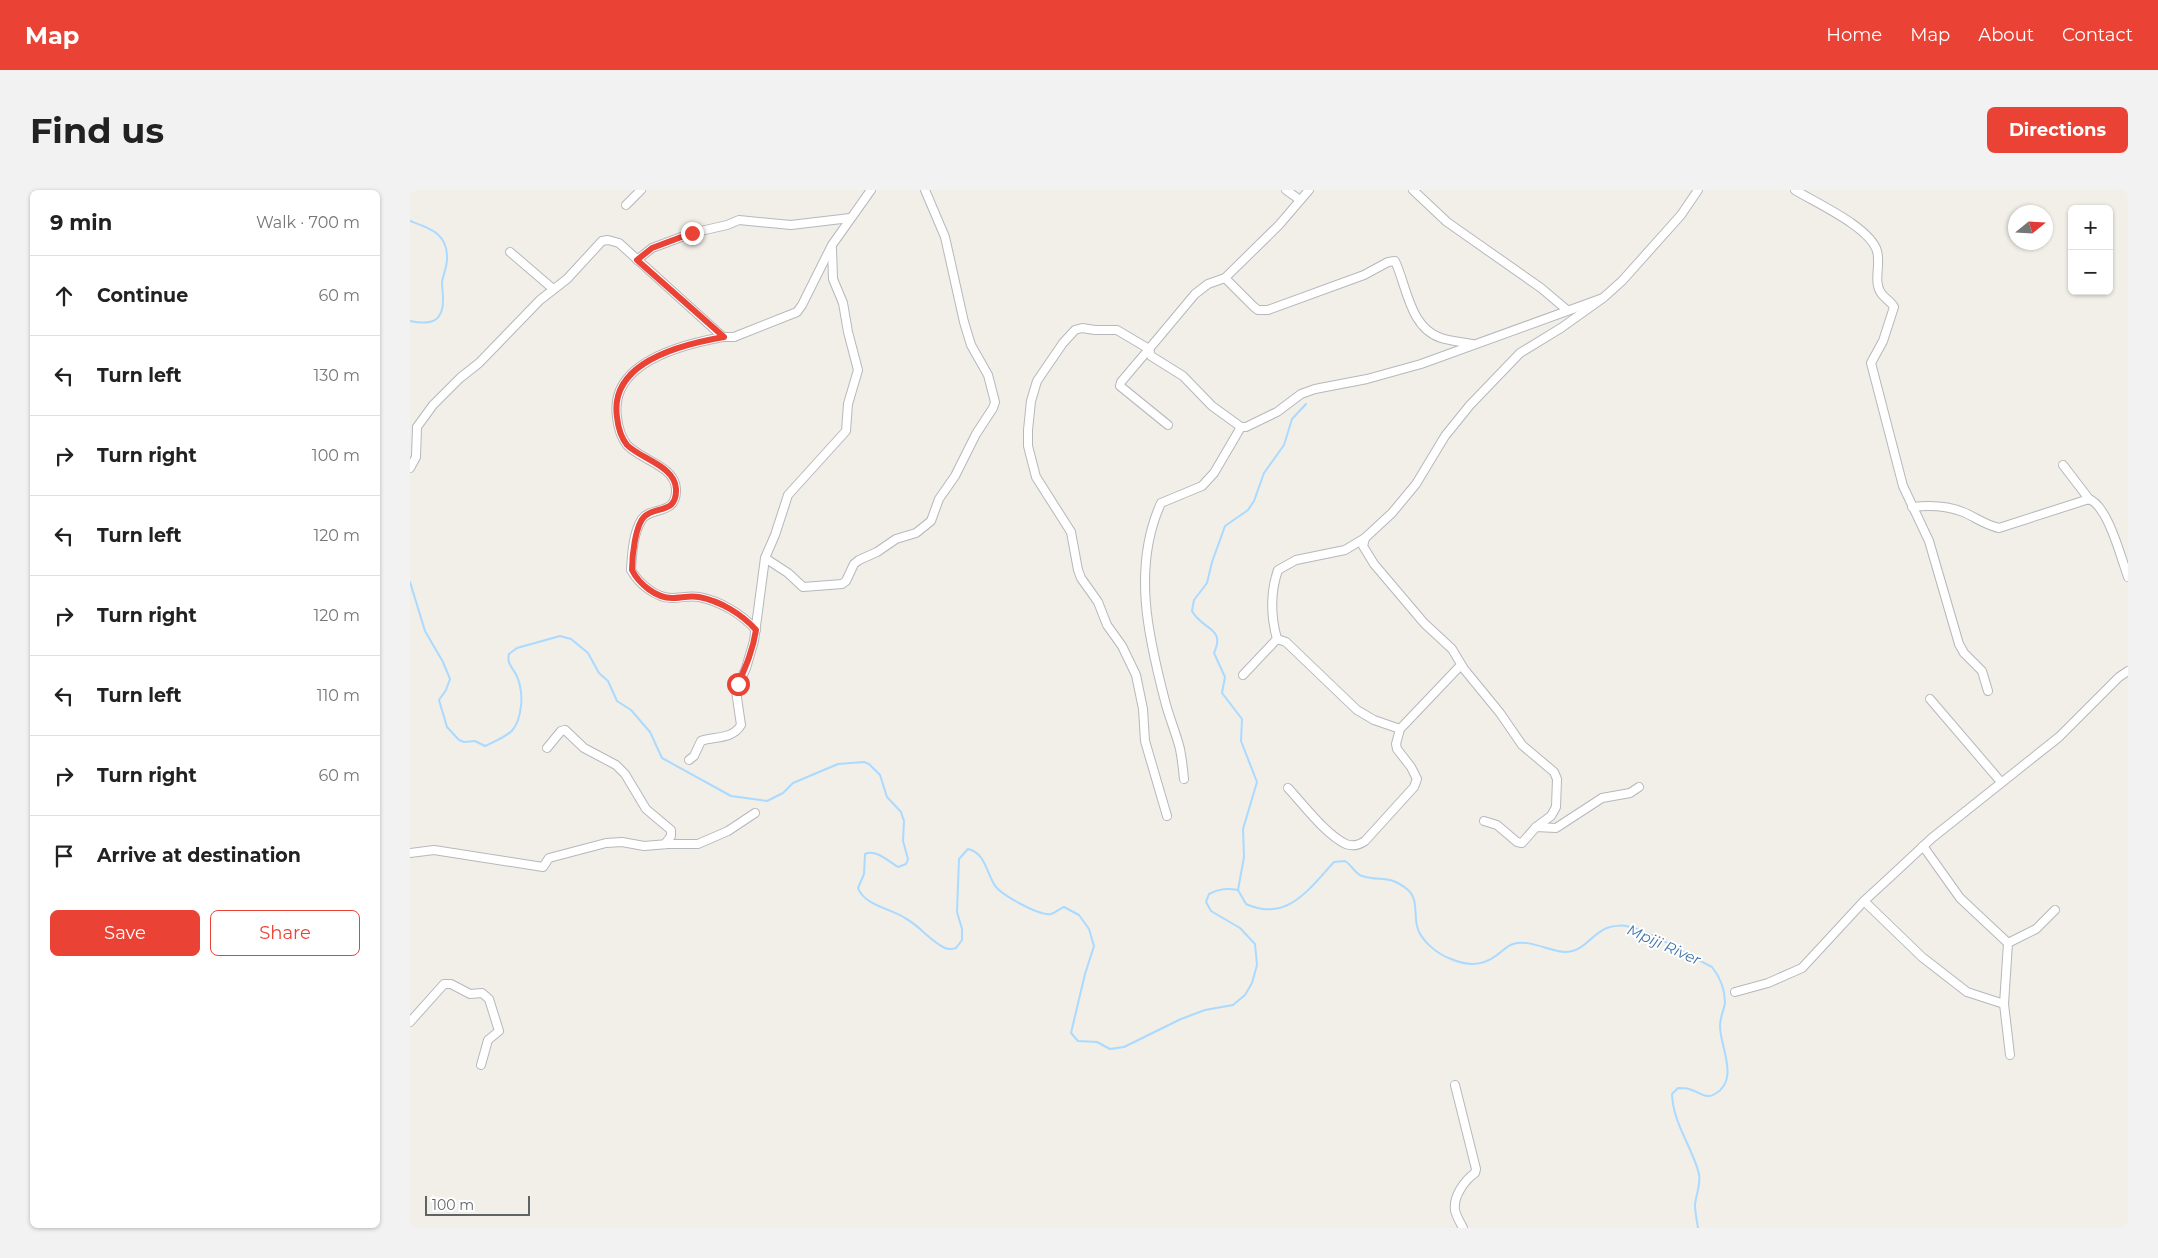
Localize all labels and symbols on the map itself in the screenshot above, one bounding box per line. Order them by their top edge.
north arrow [2008,205,2053,250]
route end [681,222,704,245]
route start [727,673,750,696]
water label: Mpiji River [1624,920,1705,970]
scale bar [425,1193,530,1216]

